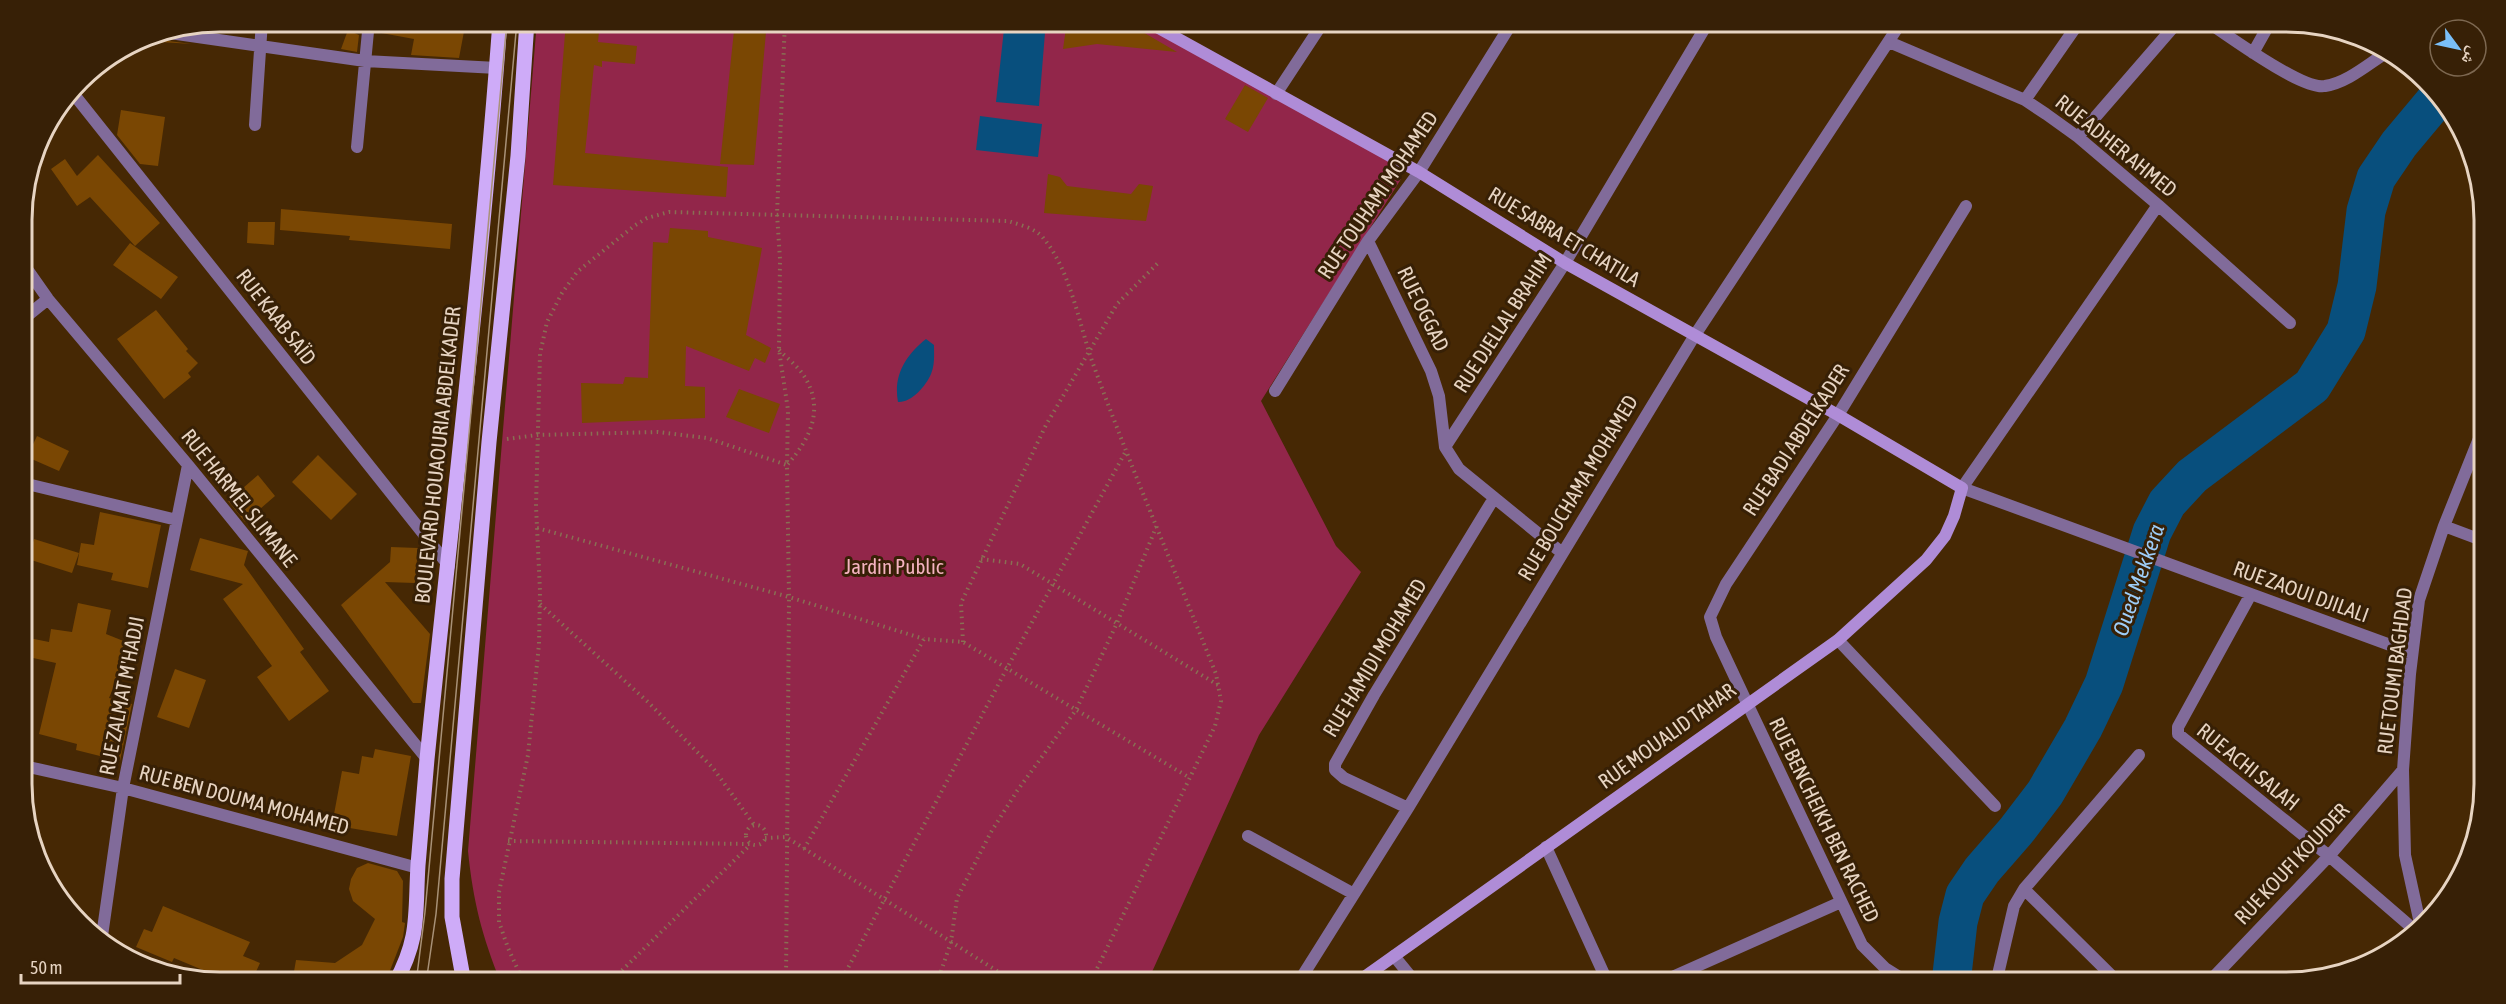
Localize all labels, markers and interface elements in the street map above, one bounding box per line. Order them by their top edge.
north arrow [2428,18,2488,78]
text: ش [2458,44,2483,68]
street label: RUE ADHER AHMED [2051,89,2182,201]
street label: RUE TOUHAMI MOHAMED [1312,106,1442,283]
street label: RUE SABRA ET CHATILA [1484,181,1645,291]
street label: RUE DJELLAL BRAHIM [1448,248,1556,397]
street label: RUE OGGAD [1393,262,1455,355]
street label: RUE KAAB SAÏD [232,264,322,369]
street label: BOULEVARD HOUAOURIA ABDELKADER [409,305,465,605]
street label: RUE BADI ABDELKADER [1737,359,1853,520]
street label: RUE BOUCHAMA MOHAMED [1512,390,1642,585]
street label: RUE HARMEL SLIMANE [177,424,303,571]
water label: Oued Mekkera [2107,521,2169,639]
park label: Jardin Public [844,554,944,578]
street label: RUE ZAOUI DJILALI [2230,555,2372,627]
street label: RUE HAMIDI MOHAMED [1317,574,1431,741]
street label: RUE TOUMI BAGHDAD [2372,586,2416,756]
street label: RUE ZALMAT M'HADJI [94,614,148,777]
street label: RUE MOUALID TAHAR [1593,677,1740,793]
street label: RUE BENCHEIKH BEN RACHED [1765,713,1885,926]
street label: RUE ACHI SALAH [2193,718,2305,815]
street label: RUE BEN DOUMA MOHAMED [137,759,352,839]
street label: RUE KOUFI KOUIDER [2229,798,2354,929]
scale bar [21,947,180,985]
text: 50 m [30,957,62,978]

